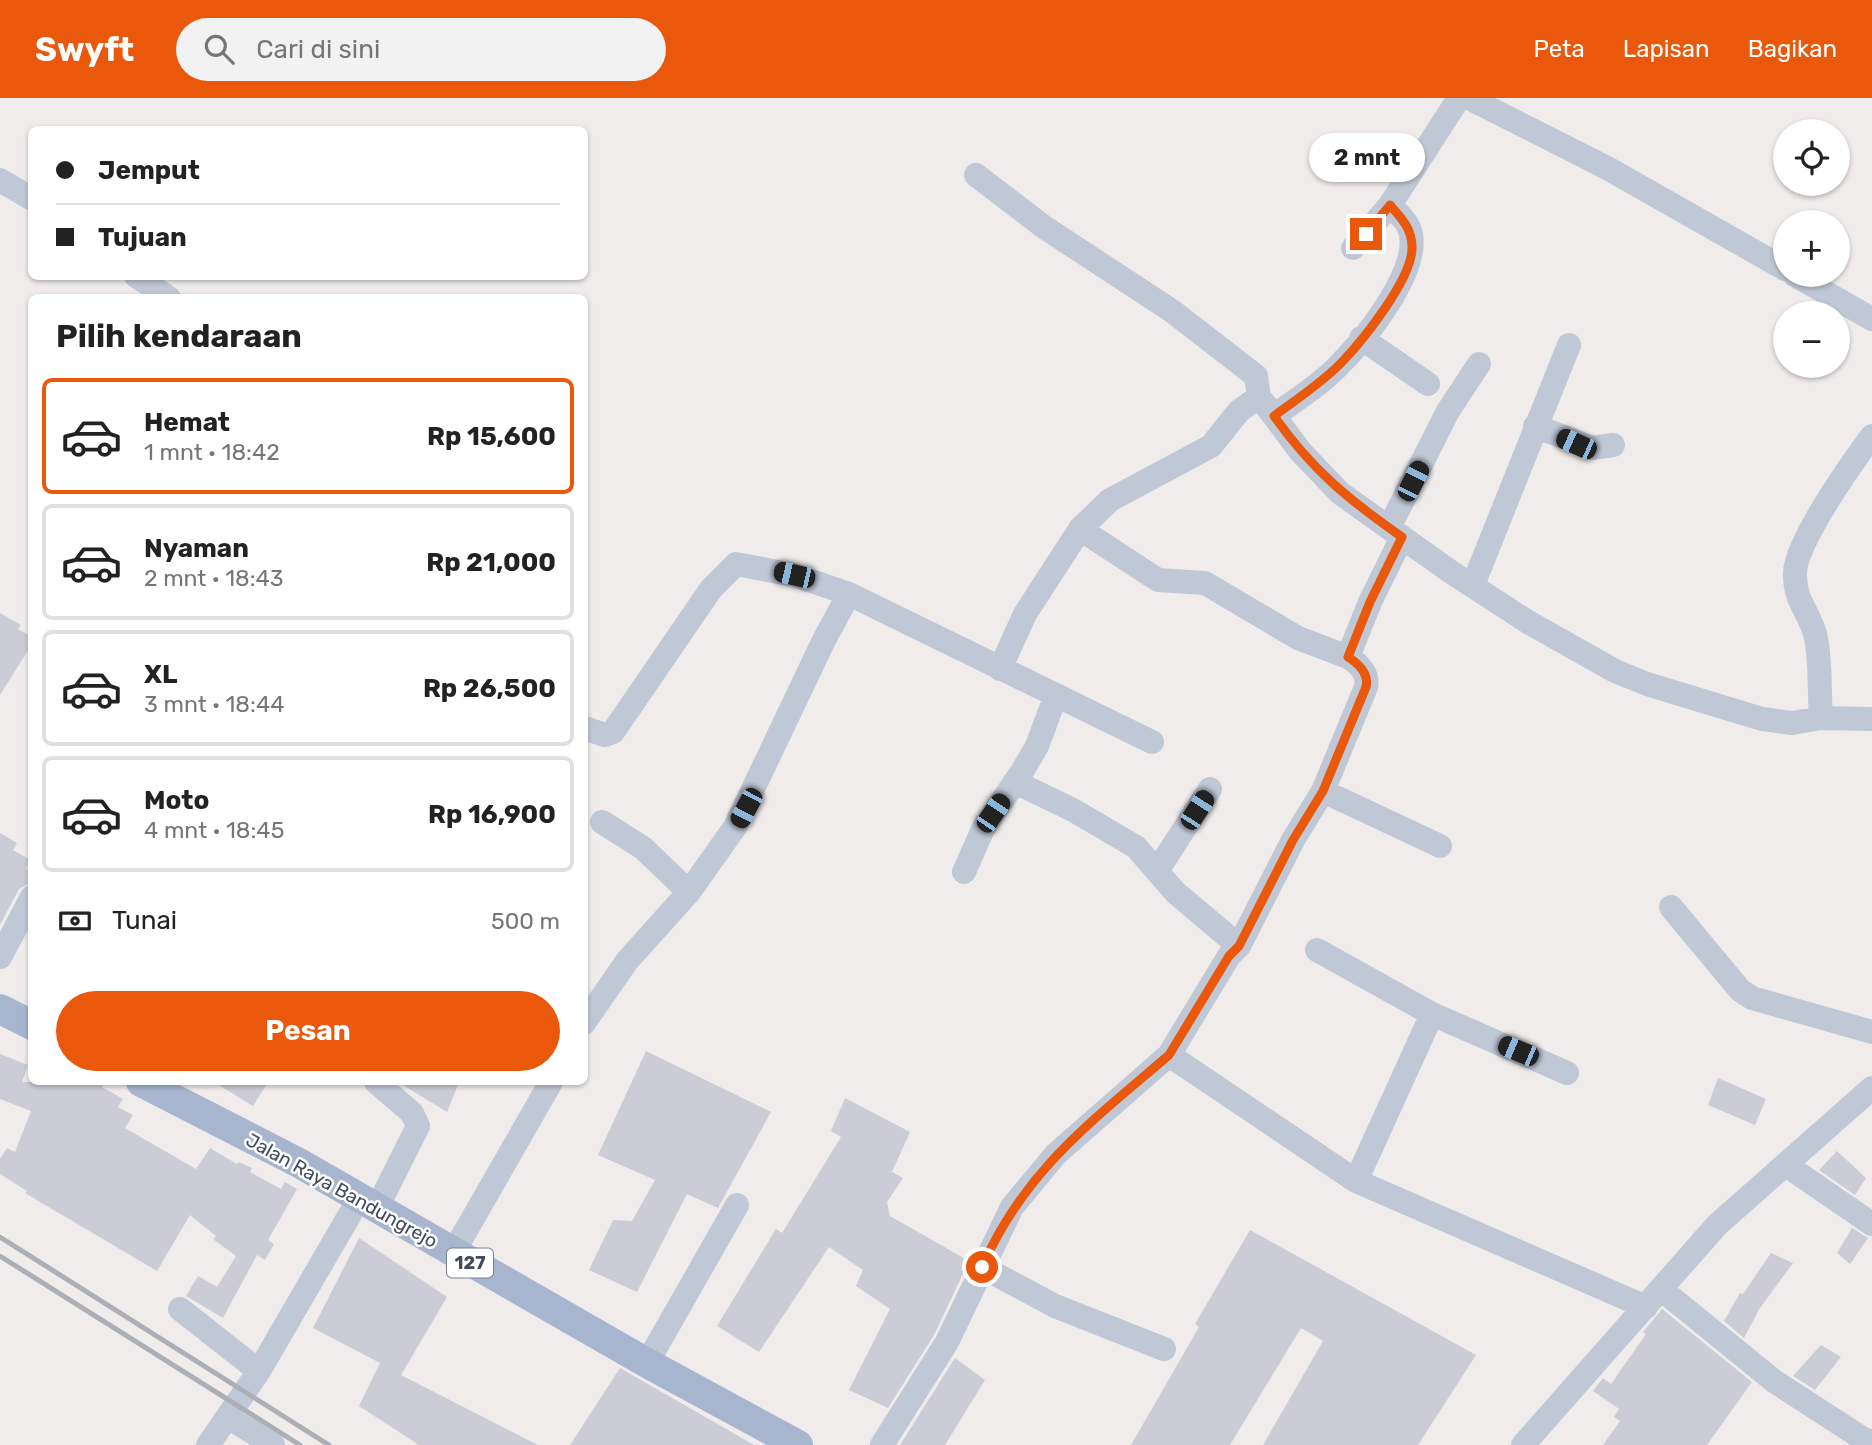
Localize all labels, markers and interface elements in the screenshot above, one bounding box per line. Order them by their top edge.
search box [176,18,666,81]
text: Swyft [35,30,134,69]
icon: search [200,30,238,68]
text: Cari di sini [256,34,380,65]
text: Peta [1533,35,1585,63]
text: Lapisan [1623,35,1710,63]
text: Bagikan [1748,35,1837,63]
map controls [1773,119,1850,378]
button: locate [1773,119,1850,196]
callout: 2 mnt [1308,132,1424,181]
text: 2 mnt [1334,143,1400,171]
text: Jemput [98,155,200,186]
button: + [1773,210,1850,287]
route end [1350,218,1382,250]
text: Tujuan [98,222,187,253]
button: − [1773,301,1850,378]
text: Pilih kendaraan [56,317,302,355]
icon: car [60,405,123,468]
text: Hemat [144,407,230,438]
text: Rp 15,600 [427,421,556,452]
car [1553,426,1600,462]
text: 1 mnt · 18:42 [144,438,280,466]
car [1395,458,1432,504]
icon: car [60,531,123,594]
text: Nyaman [144,533,249,564]
text: Rp 21,000 [426,547,556,578]
car [772,560,817,590]
text: 2 mnt · 18:43 [144,564,284,592]
icon: car [60,657,123,720]
text: XL [144,659,177,690]
text: Rp 26,500 [423,673,556,704]
text: 3 mnt · 18:44 [144,690,284,718]
icon: car [60,783,123,846]
text: Moto [144,785,209,816]
car [727,785,766,831]
car [1177,787,1218,833]
car [973,790,1014,836]
text: Rp 16,900 [428,799,556,830]
text: 4 mnt · 18:45 [144,816,284,844]
icon: cash [56,902,94,940]
text: Tunai [112,905,177,936]
text: 500 m [491,907,560,935]
button: Pesan [56,991,560,1071]
car [1495,1033,1542,1069]
street label: Jalan Raya Bandungrejo [242,1128,442,1253]
road number: 127 [447,1248,493,1278]
route start [966,1251,998,1283]

